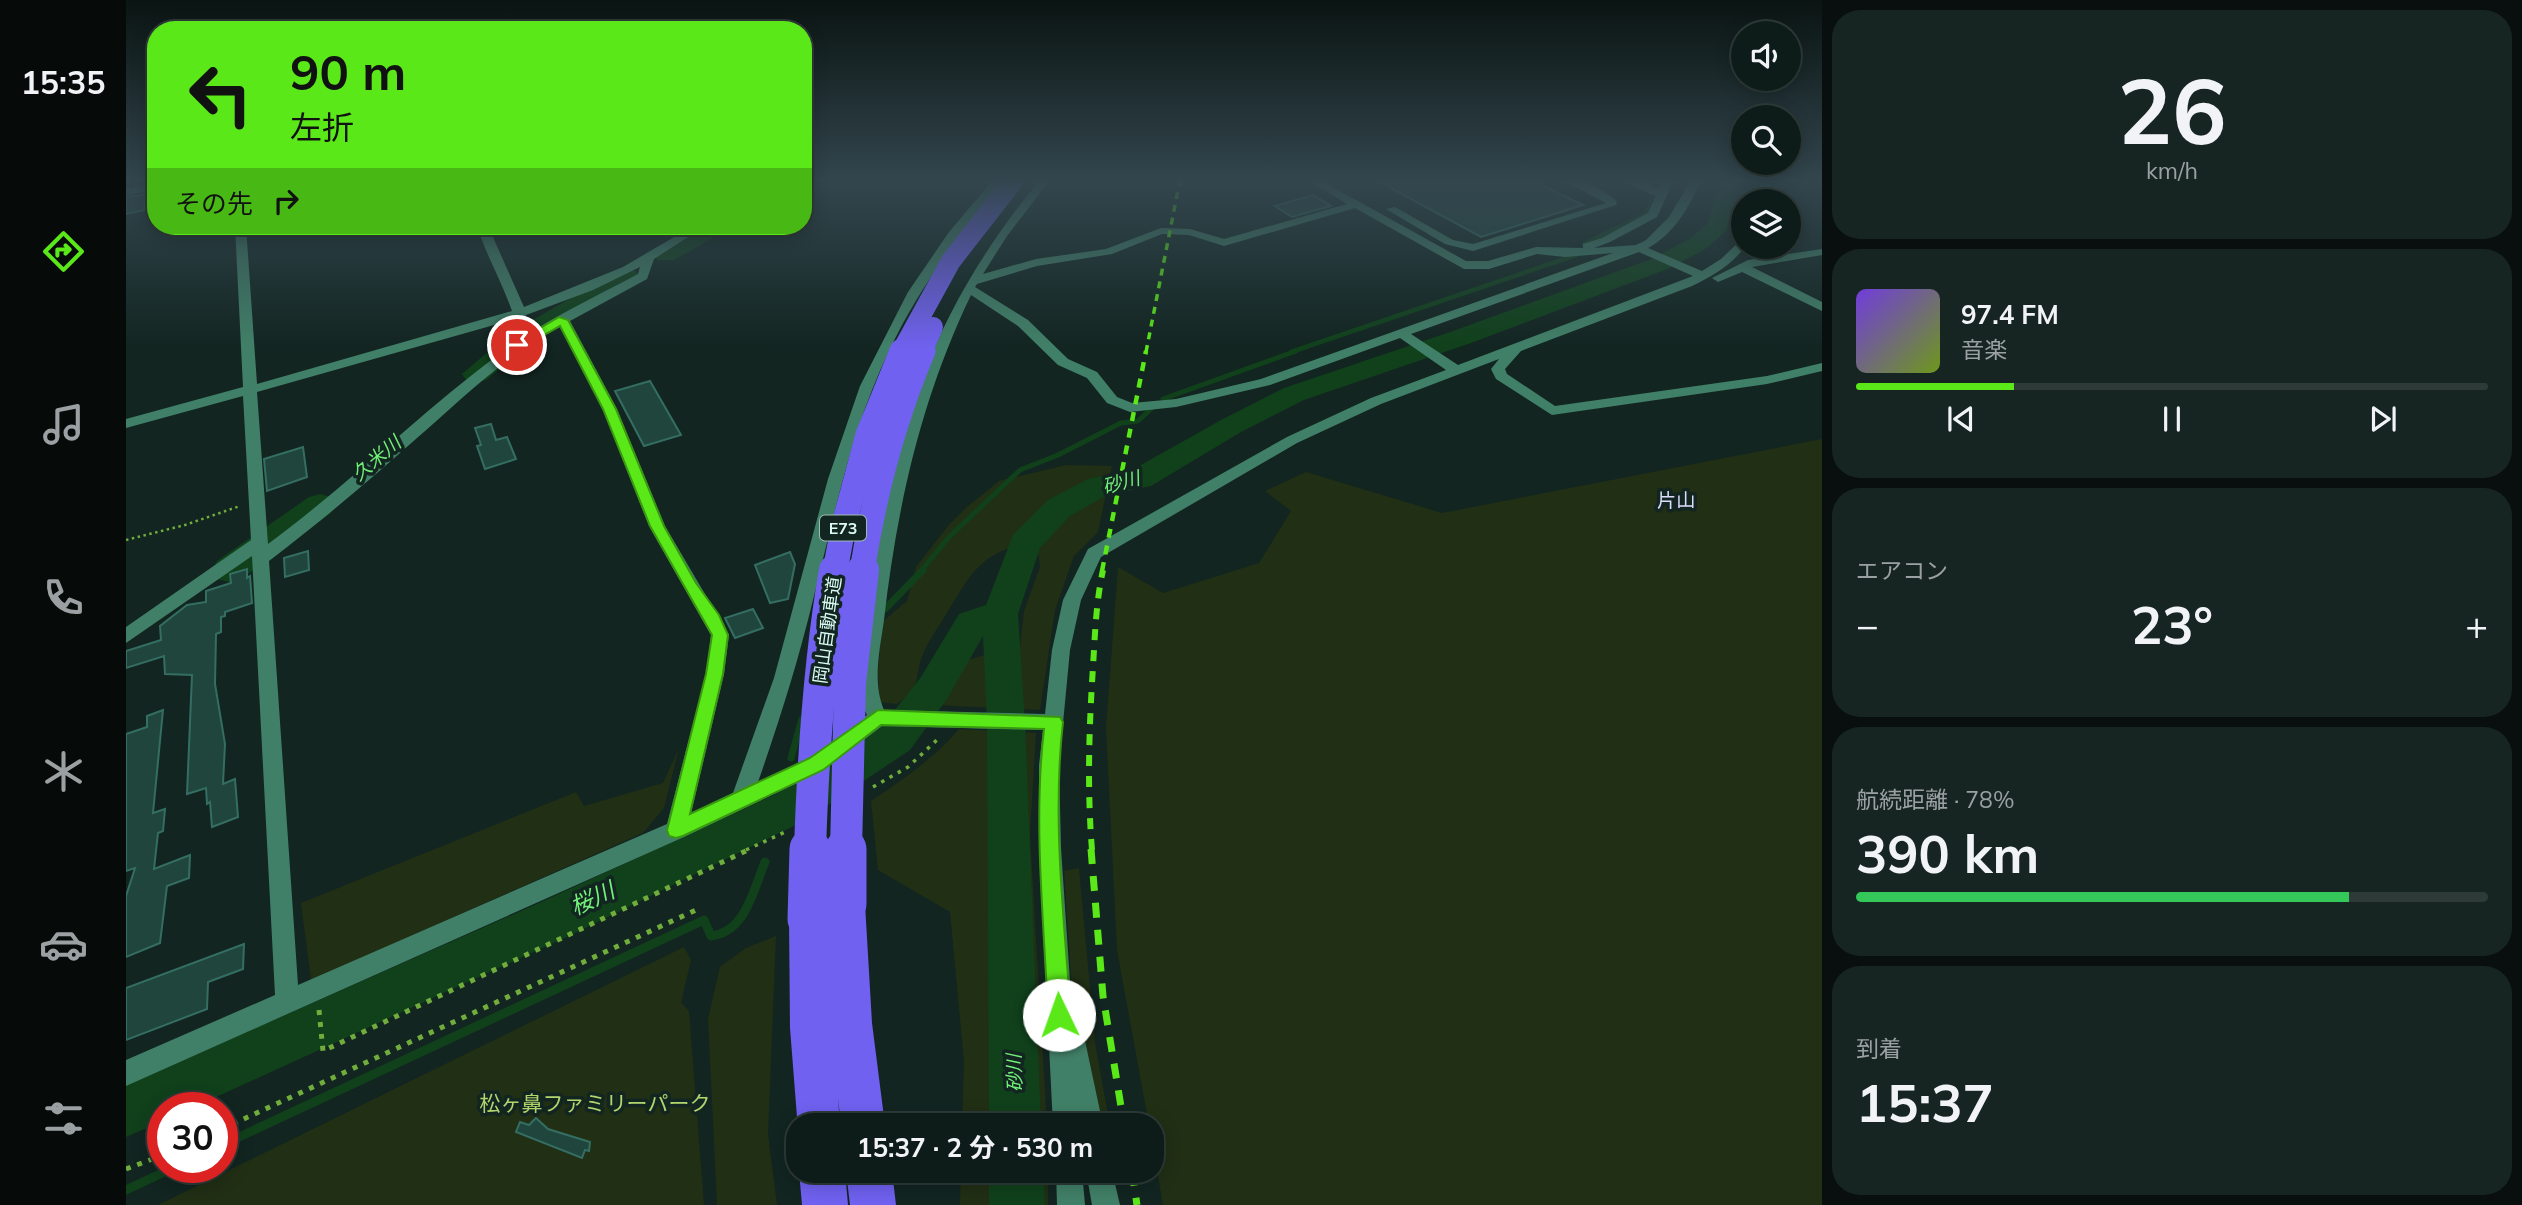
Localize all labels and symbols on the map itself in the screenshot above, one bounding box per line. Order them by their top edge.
pin [487,315,547,375]
water label: 久米川 [346,429,407,486]
water label: 砂川 [1100,465,1144,499]
district label: 片山 [1657,488,1695,512]
road number: E73 [820,516,866,540]
street label: 岡山自動車道 [808,575,846,685]
water label: 桜川 [565,874,622,921]
position arrow [1022,978,1096,1052]
water label: 砂川 [1001,1052,1027,1092]
park label: 松ヶ鼻ファミリーパーク [480,1090,710,1116]
speed limit sign: 30 [147,1092,238,1183]

